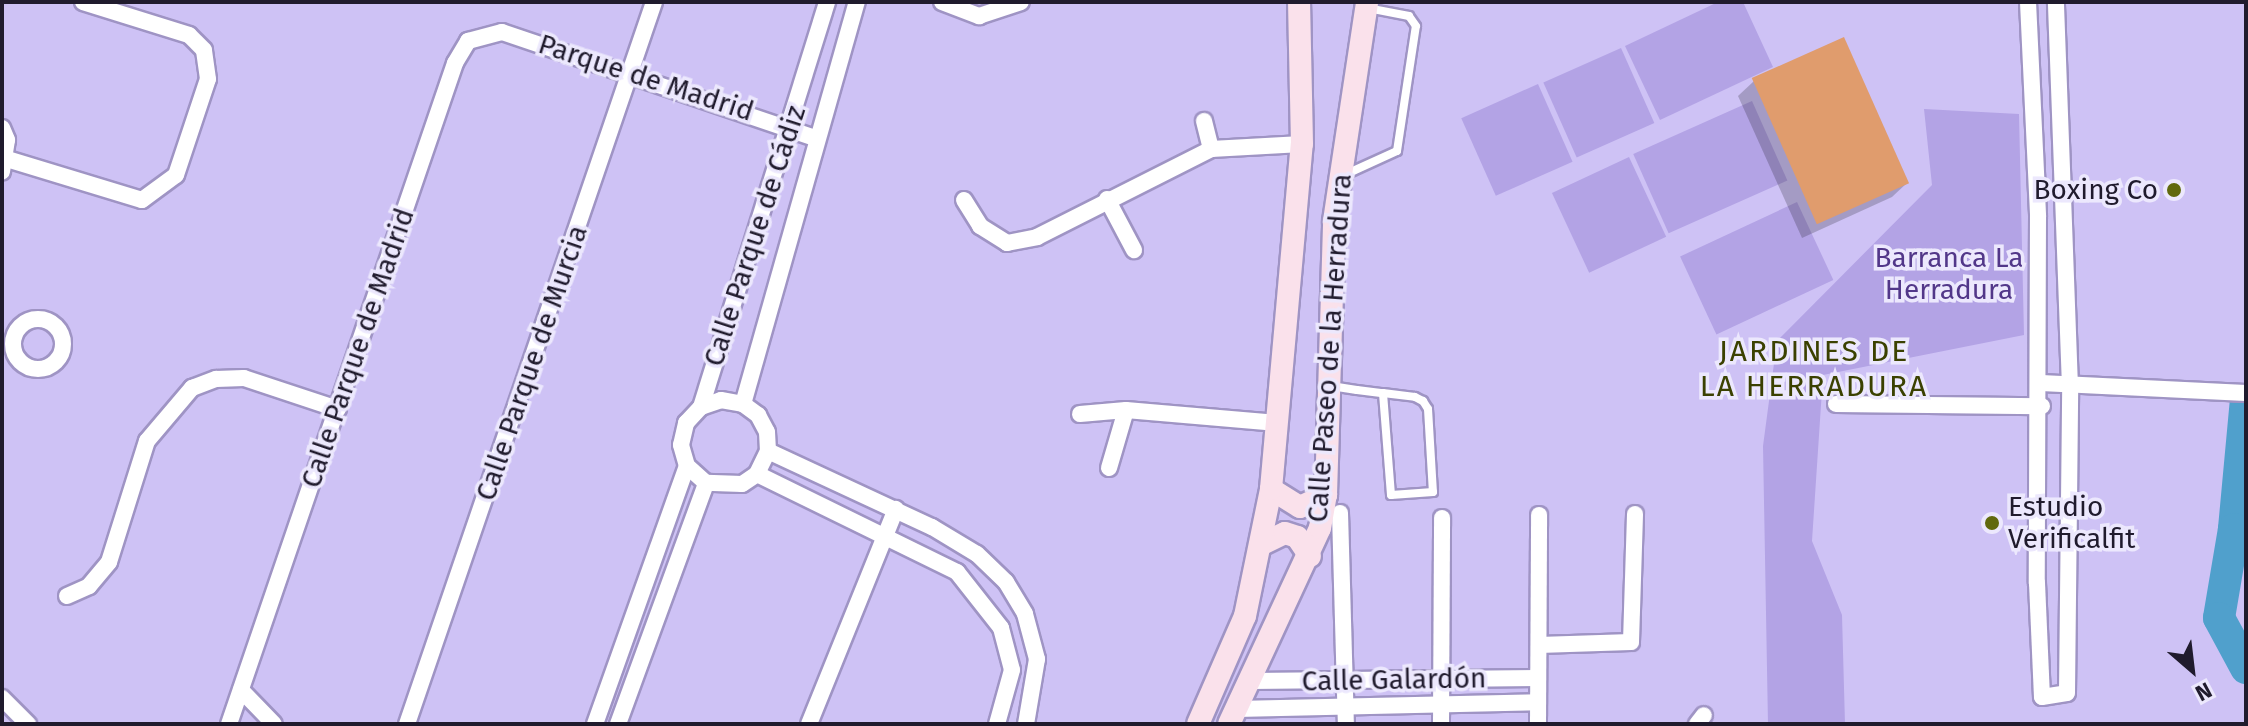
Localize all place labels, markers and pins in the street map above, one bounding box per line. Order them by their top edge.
place label: Boxing Co [2034,173,2158,207]
marker: Boxing Co [2165,181,2183,199]
place label: Estudio Verificalfit [2008,490,2135,556]
marker: Estudio Verificalfit [1983,514,2001,532]

